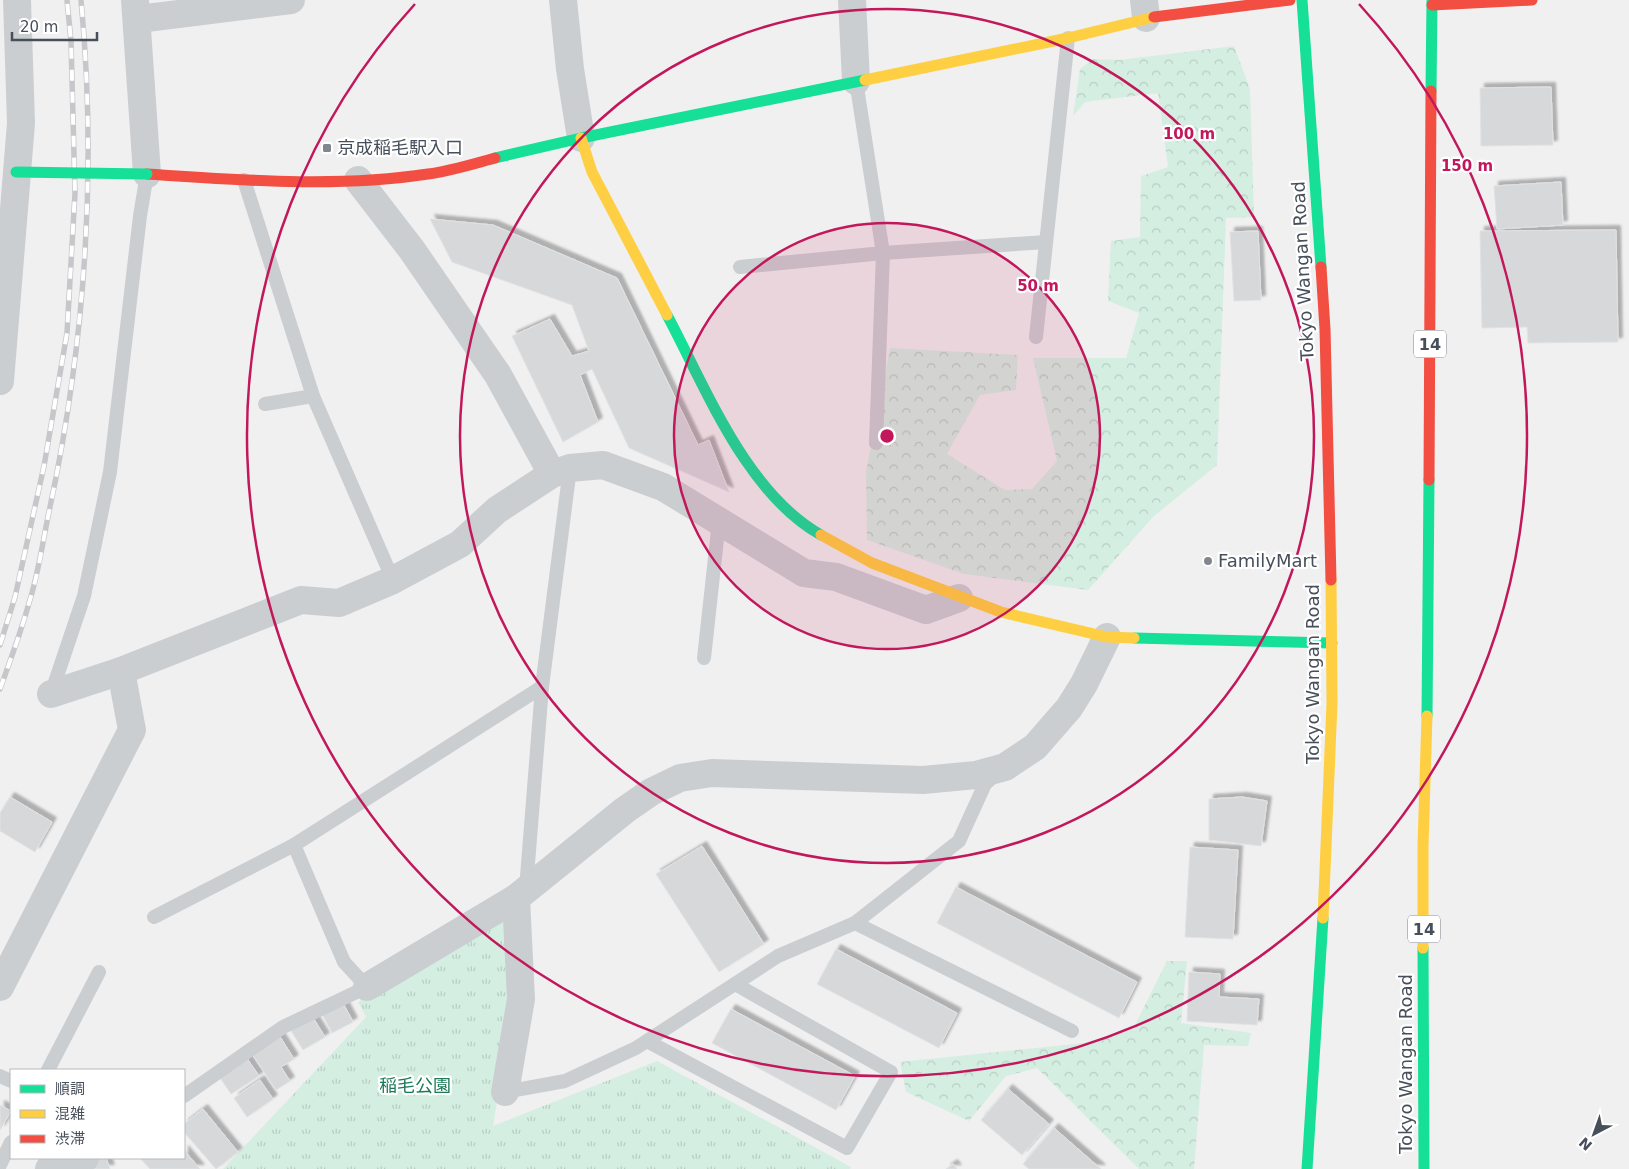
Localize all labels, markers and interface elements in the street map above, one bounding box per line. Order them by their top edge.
scale bar [12,10,98,42]
text: 20 m [20,18,58,36]
text: 100 m [1163,125,1215,143]
place label: 京成稲毛駅入口 [337,137,463,158]
marker: 京成稲毛駅入口 [321,142,333,154]
text: 150 m [1441,157,1493,175]
street label: Tokyo Wangan Road [1287,181,1318,362]
text: 50 m [1017,277,1059,295]
road number: 14 [1414,330,1446,358]
centre of rings [878,427,896,445]
place label: FamilyMart [1218,550,1317,571]
marker: FamilyMart [1202,555,1214,567]
street label: Tokyo Wangan Road [1302,584,1323,765]
road number: 14 [1408,916,1440,942]
street label: Tokyo Wangan Road [1395,974,1416,1155]
legend [10,1069,185,1159]
park label: 稲毛公園 [379,1075,451,1096]
text: 順調 [55,1080,85,1098]
text: 混雑 [55,1105,85,1123]
north arrow [1569,1109,1619,1159]
text: 渋滞 [55,1130,85,1148]
text: N [1576,1134,1595,1154]

